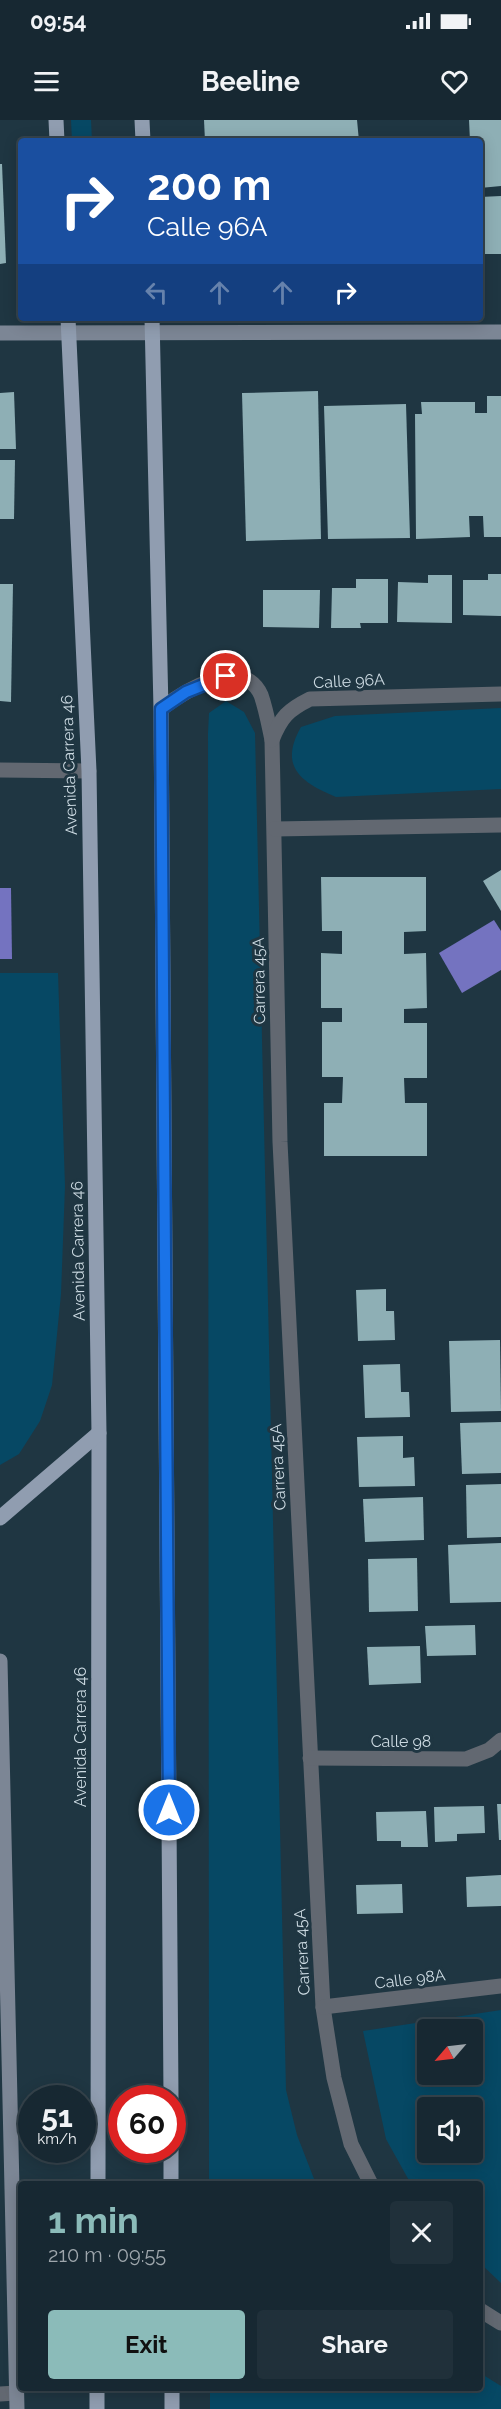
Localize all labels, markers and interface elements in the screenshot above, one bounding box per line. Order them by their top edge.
text: 09:54 [30,8,87,34]
icon: menu [30,65,63,98]
icon: heart [438,65,471,98]
text: Beeline [201,66,300,97]
text: 200 m [147,161,271,210]
icon: right [48,162,126,240]
text: Calle 96A [147,211,268,242]
icon: left [140,276,173,309]
icon: ahead [203,276,236,309]
icon: ahead [266,276,299,309]
icon: right [329,276,362,309]
pin [200,650,251,701]
icon: arrive [209,659,242,692]
street label: Calle 96A [313,670,385,692]
street label: Avenida Carrera 46 [57,695,81,835]
street label: Carrera 45A [249,937,269,1025]
street label: Avenida Carrera 46 [67,1181,89,1321]
street label: Carrera 45A [266,1423,290,1511]
street label: Avenida Carrera 46 [71,1667,90,1807]
street label: Calle 98 [371,1732,431,1751]
position arrow [137,1778,201,1842]
street label: Carrera 45A [290,1908,314,1996]
street label: Calle 98A [373,1965,447,1993]
north arrow [417,2019,483,2085]
map controls [417,2019,483,2163]
speed limit sign: 60 [108,2085,186,2163]
button: sound [417,2097,483,2163]
text: 51 [41,2099,73,2134]
text: km/h [37,2130,77,2148]
text: 1 min [48,2199,139,2241]
button: close [390,2201,453,2264]
text: 210 m · 09:55 [48,2243,166,2267]
button: Exit [48,2310,245,2379]
button: Share [257,2310,453,2379]

